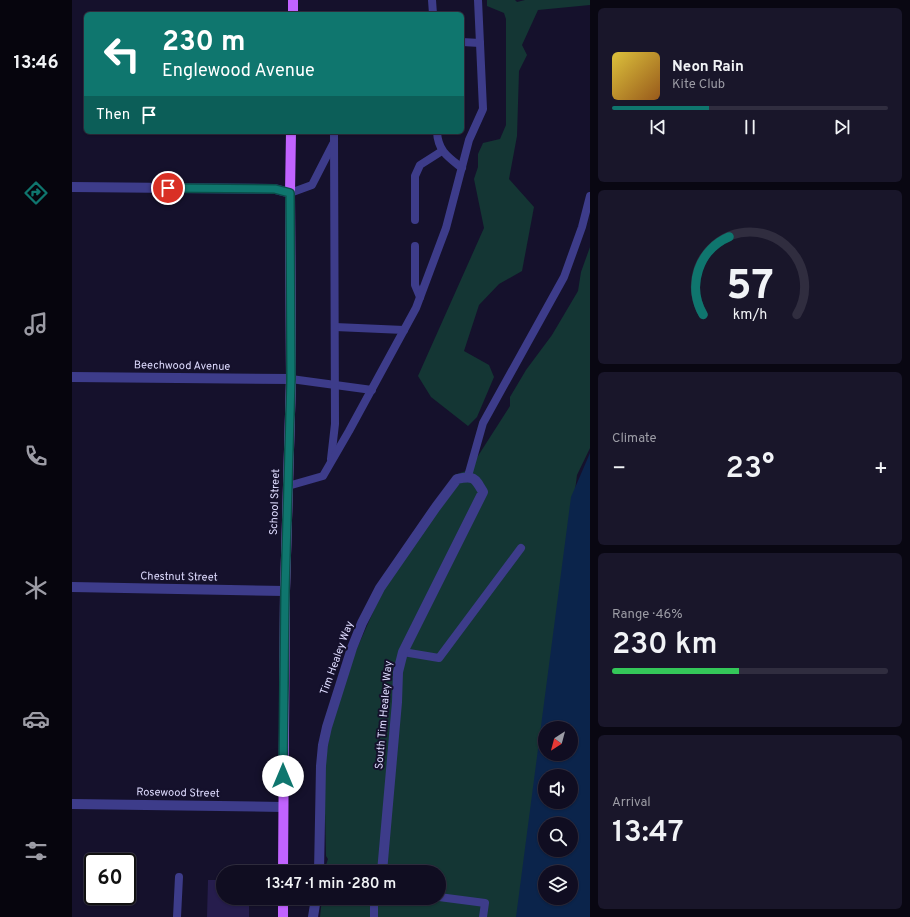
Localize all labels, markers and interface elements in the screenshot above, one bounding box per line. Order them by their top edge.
text: 230 m [162,25,245,61]
icon: left [96,28,148,80]
text: 13:46 [14,52,59,75]
text: Neon Rain [672,58,744,77]
text: Englewood Avenue [162,60,315,83]
text: Kite Club [672,77,725,93]
icon: arrive [138,104,160,126]
text: Then [96,106,130,125]
icon: previous [647,116,669,138]
icon: pause [739,116,761,138]
icon: next [831,116,853,138]
pin [151,171,185,205]
icon: arrive [157,177,179,199]
icon: directions [22,179,50,207]
text: 57 [726,260,774,313]
text: km/h [733,305,767,323]
icon: music [22,310,50,338]
street label: Beechwood Avenue [134,358,230,374]
text: Climate [612,431,657,447]
icon: phone [22,442,50,470]
text: 23° [726,451,774,488]
text: − [612,456,626,483]
text: + [874,456,888,483]
street label: School Street [267,469,283,535]
street label: Chestnut Street [140,569,218,585]
icon: climate [22,574,50,602]
text: Range · 46% [612,607,683,623]
street label: Tim Healey Way [317,619,357,697]
text: 230 km [612,627,717,664]
street label: South Tim Healey Way [372,660,396,770]
icon: car [22,705,50,733]
north arrow [538,721,578,761]
map controls [538,721,578,905]
position arrow [262,755,304,797]
button: sound [538,769,578,809]
street label: Rosewood Street [136,785,220,801]
text: Arrival [612,795,651,811]
text: 13:47 [612,815,684,852]
button: search [538,817,578,857]
icon: filters [22,837,50,865]
speed limit sign: 60 [84,853,136,905]
button: layers [538,865,578,905]
text: 13:47 · 1 min · 280 m [266,875,396,894]

